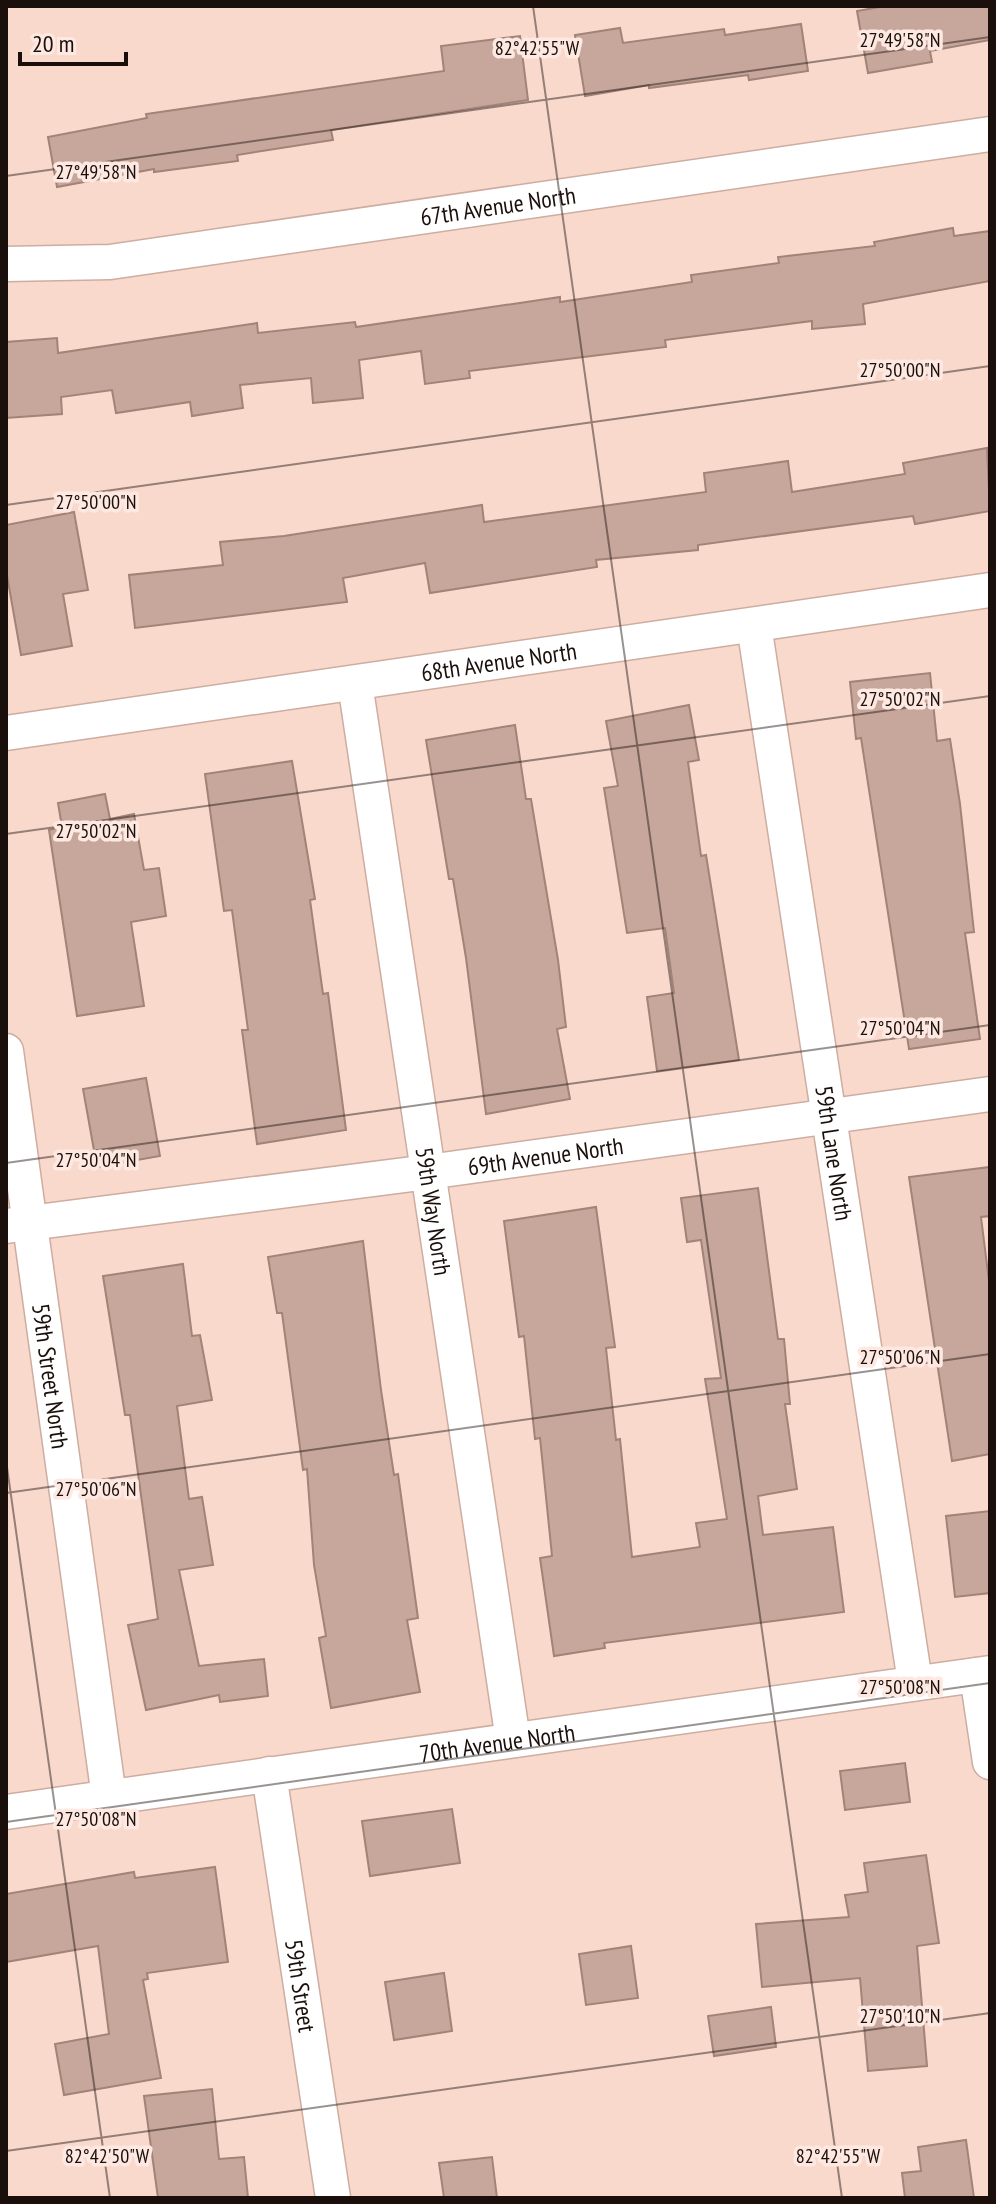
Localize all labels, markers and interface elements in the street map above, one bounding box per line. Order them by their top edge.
scale bar [20,16,126,66]
text: 27°49'58"N [860,27,940,53]
text: 20 m [32,28,74,59]
text: 82°42'55"W [495,35,580,61]
text: 27°49'58"N [56,159,136,185]
street label: 67th Avenue North [418,179,578,232]
text: 27°50'00"N [860,357,940,383]
text: 27°50'00"N [56,489,136,515]
street label: 68th Avenue North [419,635,579,688]
text: 27°50'02"N [860,686,940,712]
text: 27°50'02"N [56,818,136,844]
text: 27°50'04"N [860,1015,940,1041]
street label: 59th Lane North [809,1083,860,1223]
street label: 69th Avenue North [466,1130,625,1182]
street label: 59th Way North [409,1145,459,1277]
text: 27°50'04"N [56,1147,136,1173]
street label: 59th Street North [25,1301,76,1451]
text: 27°50'06"N [860,1344,940,1370]
text: 27°50'06"N [56,1476,136,1502]
text: 27°50'08"N [860,1674,940,1700]
street label: 70th Avenue North [417,1716,577,1769]
text: 27°50'08"N [56,1806,136,1832]
street label: 59th Street [279,1937,323,2035]
text: 27°50'10"N [860,2003,940,2029]
text: 82°42'50"W [65,2143,150,2169]
text: 82°42'55"W [796,2143,881,2169]

